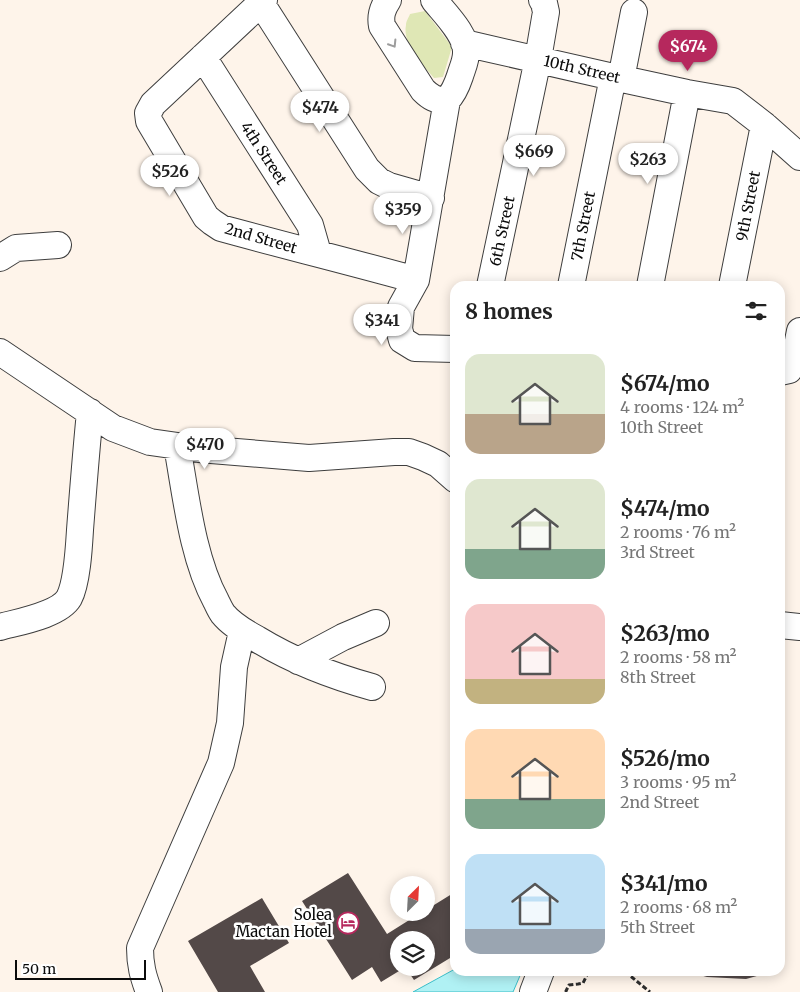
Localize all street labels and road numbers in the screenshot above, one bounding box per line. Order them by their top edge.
street label: 10th Street [542,51,622,87]
street label: 4th Street [237,118,291,188]
street label: 9th Street [732,169,764,243]
street label: 7th Street [567,189,599,262]
street label: 6th Street [485,194,519,268]
street label: 2nd Street [223,219,299,257]

